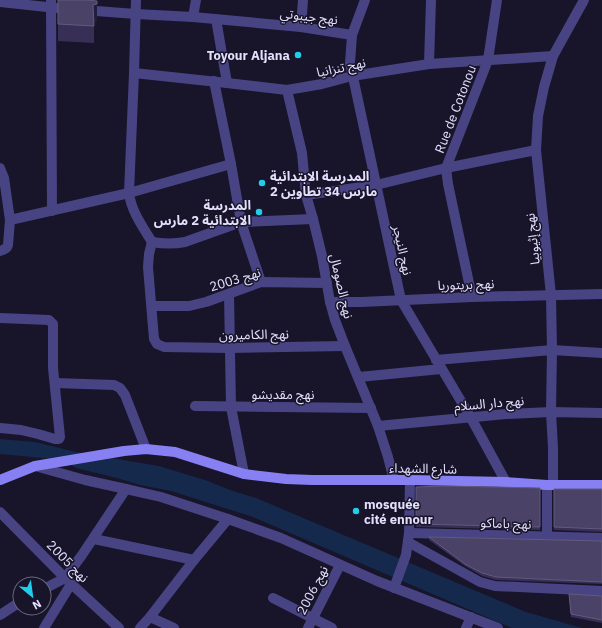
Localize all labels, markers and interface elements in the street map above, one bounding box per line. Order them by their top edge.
street label: نهج جيبوتي [279,5,339,30]
place label: Toyour Aljana [207,47,290,64]
marker: Toyour Aljana [293,50,303,60]
street label: نهج تنزانيا [315,54,368,83]
street label: Rue de Cotonou [431,63,480,156]
place label: المدرسة الابتدائية 2 مارس 34 تطاوين [270,168,377,200]
marker: المدرسة الابتدائية 2 مارس 34 تطاوين [257,178,267,188]
place label: المدرسة الابتدائية 2 مارس [154,197,251,229]
marker: المدرسة الابتدائية 2 مارس [254,207,264,217]
street label: نهج إثيوبيا [521,212,546,266]
street label: نهج النيجر [387,223,416,277]
street label: نهج الصومال [324,252,357,321]
street label: نهج 2003 [207,264,263,297]
street label: نهج بريتوريا [437,275,495,296]
street label: نهج الكاميرون [219,325,289,346]
street label: نهج مقديشو [252,386,314,405]
street label: نهج دار السلام [453,392,525,417]
street label: شارع الشهداء [389,459,457,480]
place label: mosquée cité ennour [364,496,433,528]
marker: mosquée cité ennour [351,506,361,516]
street label: نهج باماكو [480,514,532,535]
street label: نهج 2005 [42,537,92,587]
street label: نهج 2006 [293,563,334,619]
north arrow [12,576,52,616]
text: N [30,597,44,613]

